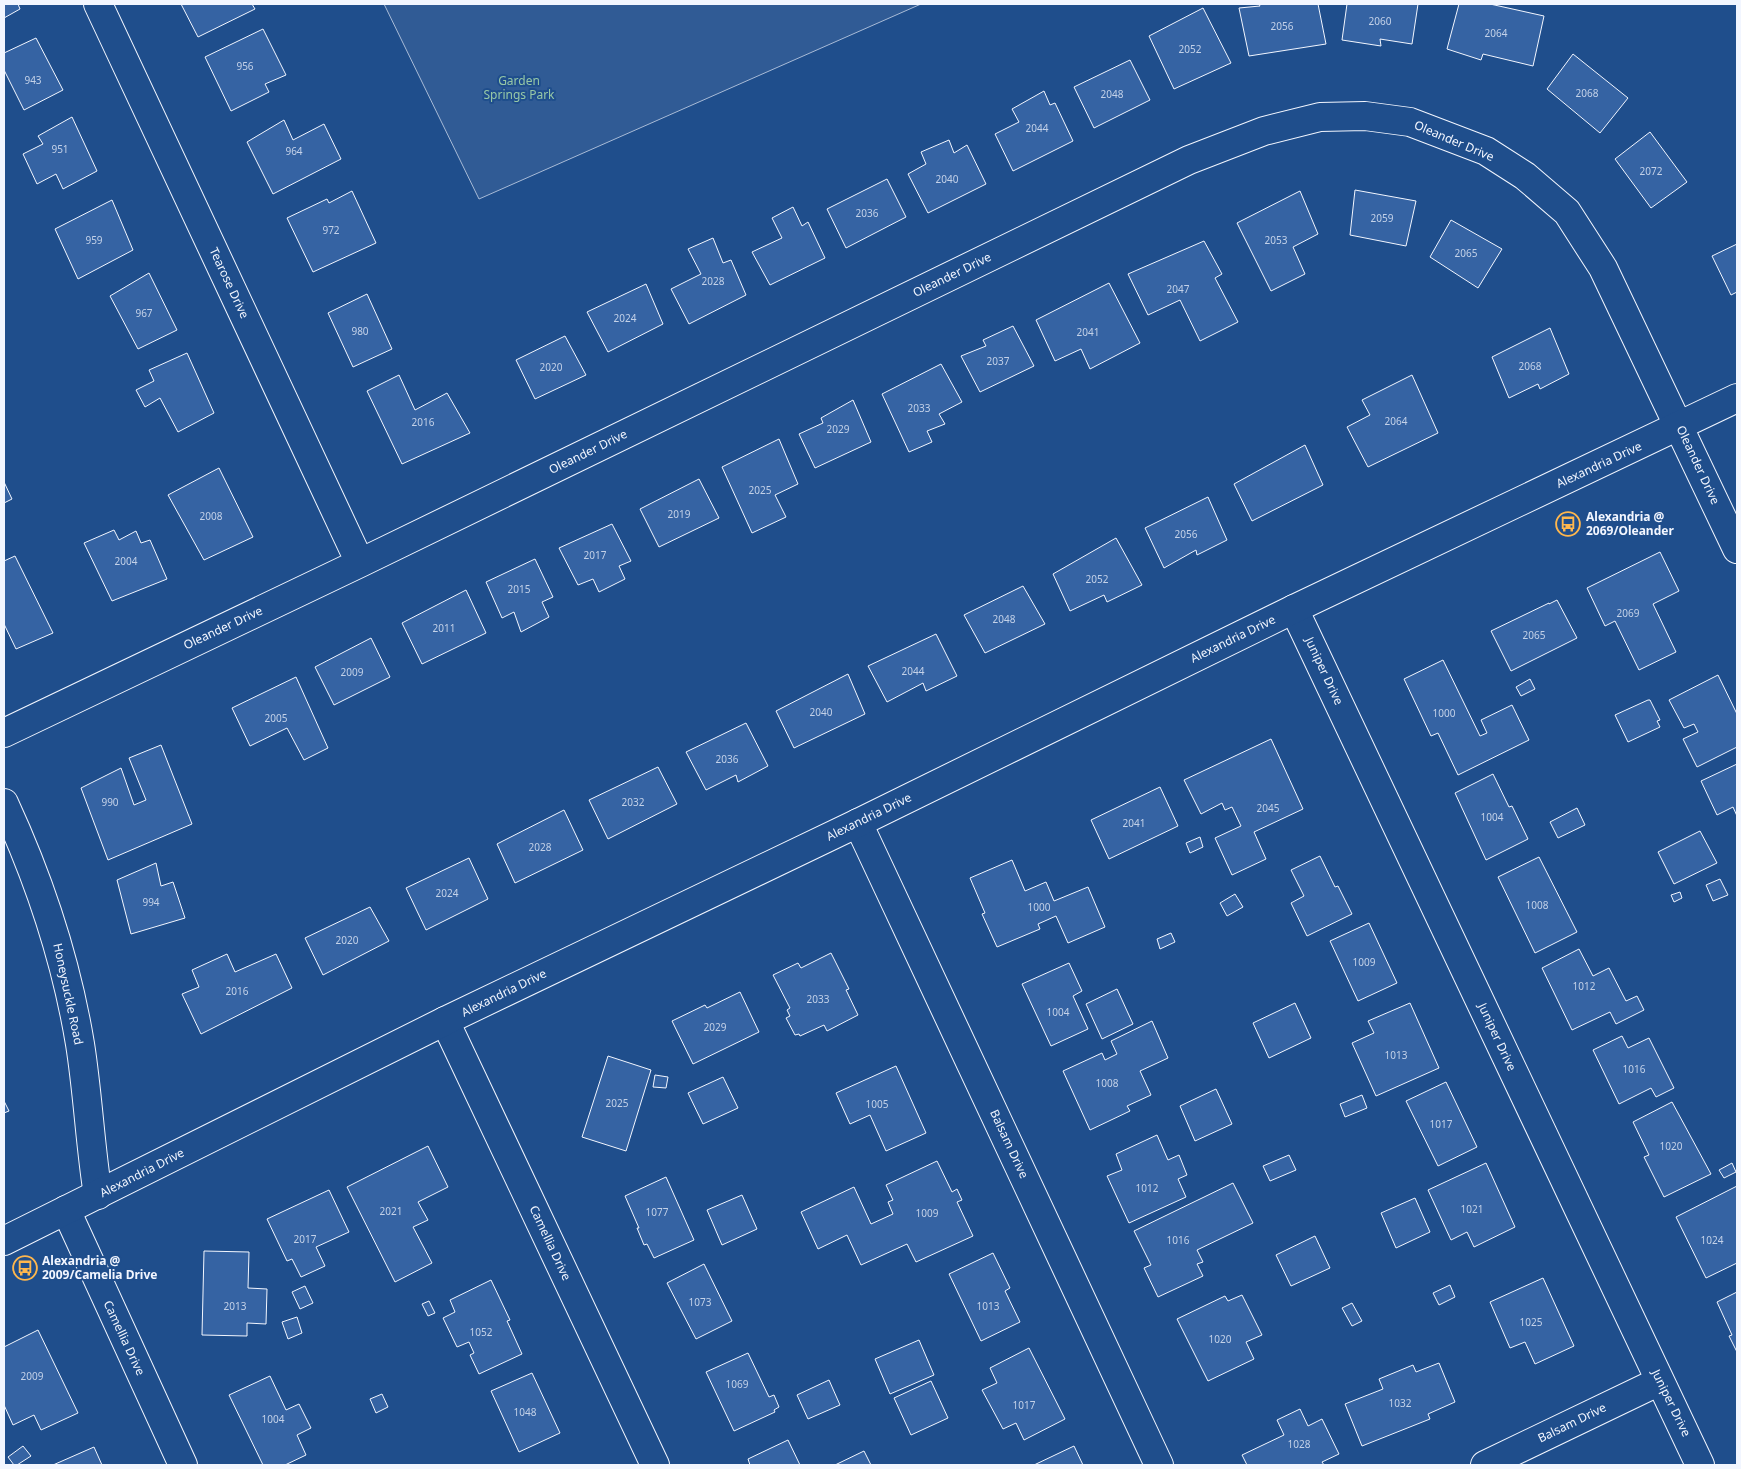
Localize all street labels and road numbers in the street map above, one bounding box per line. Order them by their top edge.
street label: Oleander Drive [1412,116,1497,165]
street label: Tearose Drive [206,244,253,321]
street label: Oleander Drive [910,248,994,301]
street label: Oleander Drive [1673,423,1724,507]
street label: Oleander Drive [546,425,630,478]
street label: Alexandria Drive [1553,437,1645,492]
street label: Oleander Drive [181,602,265,653]
street label: Alexandria Drive [1187,610,1278,667]
street label: Juniper Drive [1301,633,1348,708]
street label: Alexandria Drive [823,788,914,845]
street label: Honeysuckle Road [49,942,88,1046]
street label: Alexandria Drive [458,964,549,1021]
street label: Juniper Drive [1474,999,1521,1074]
street label: Balsam Drive [986,1107,1033,1181]
street label: Alexandria Drive [97,1144,187,1201]
street label: Camellia Drive [526,1202,575,1283]
street label: Camellia Drive [100,1297,149,1378]
street label: Juniper Drive [1647,1365,1695,1440]
street label: Balsam Drive [1535,1399,1609,1446]

